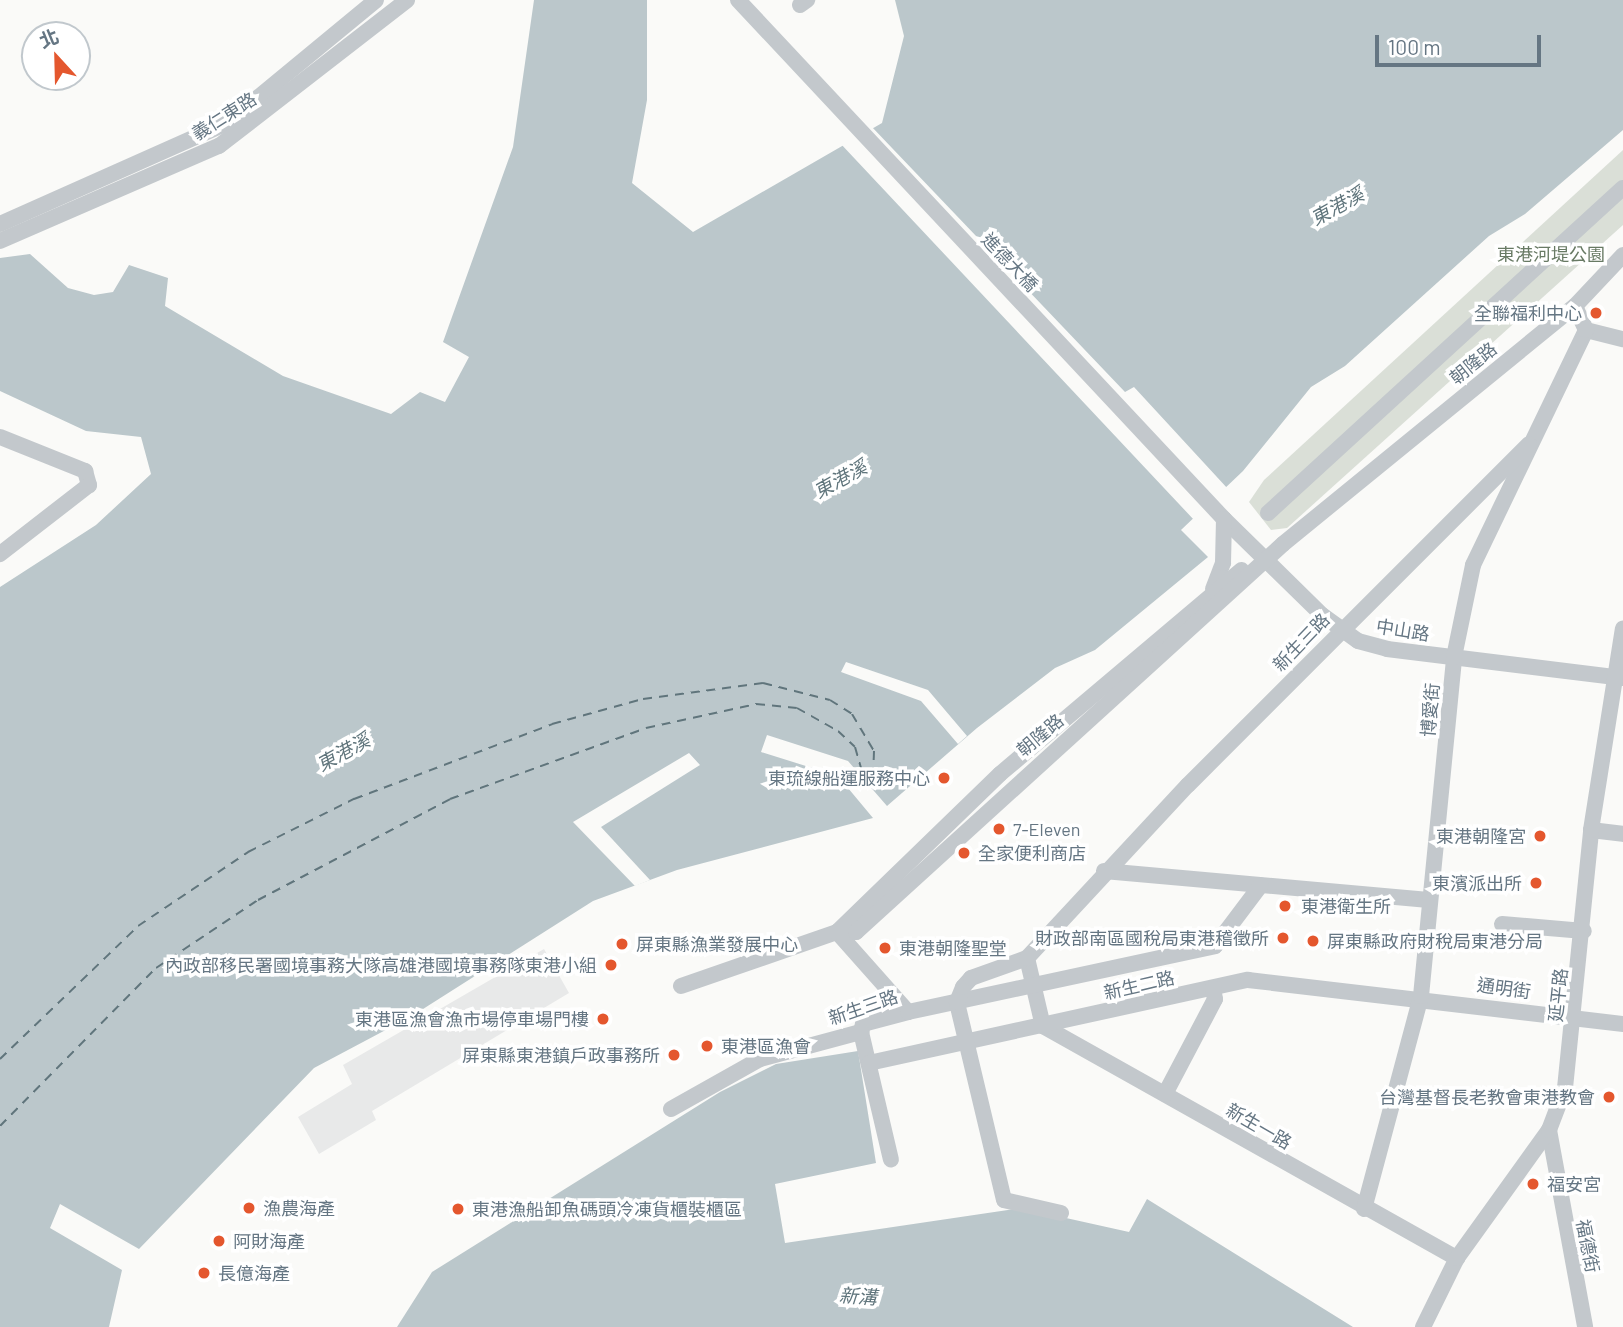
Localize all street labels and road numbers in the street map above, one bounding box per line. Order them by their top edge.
street label: 義仁東路 [188,88,260,144]
street label: 進德大橋 [978,228,1042,296]
street label: 朝隆路 [1445,338,1501,388]
street label: 新生三路 [1268,609,1334,675]
street label: 中山路 [1375,615,1431,645]
street label: 博愛街 [1417,682,1443,738]
street label: 朝隆路 [1012,709,1068,761]
street label: 新生二路 [1101,966,1177,1004]
street label: 延平路 [1544,967,1572,1023]
street label: 通明街 [1476,974,1532,1002]
street label: 新生三路 [825,985,901,1029]
street label: 新生一路 [1222,1099,1296,1153]
street label: 福德街 [1572,1217,1604,1275]

